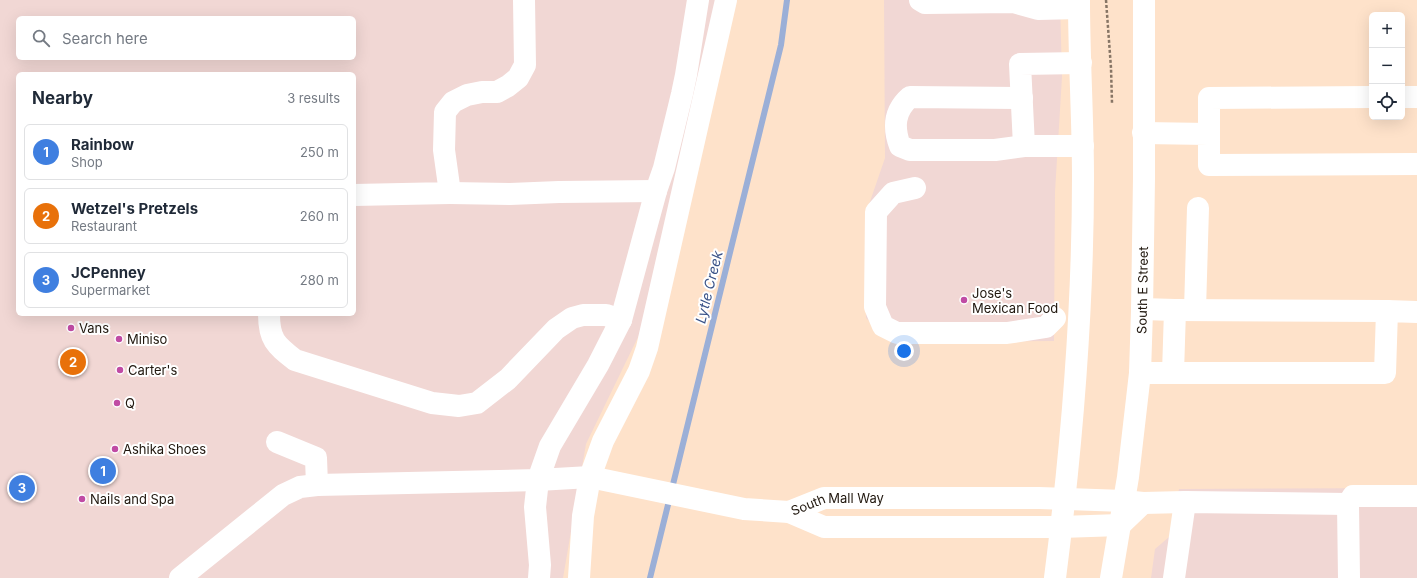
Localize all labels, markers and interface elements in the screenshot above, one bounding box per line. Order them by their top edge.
map controls [1369,12,1405,120]
button: + [1369,12,1405,48]
search box [16,16,356,60]
icon: search [30,27,52,49]
text: Search here [62,29,148,48]
button: − [1369,48,1405,84]
button: locate [1369,84,1405,120]
text: Nearby [32,88,93,108]
text: 3 results [287,90,340,106]
text: Rainbow [71,135,134,154]
text: 1 [43,144,49,160]
text: 250 m [300,144,339,160]
text: Shop [71,154,103,170]
text: Wetzel's Pretzels [71,199,198,218]
text: 2 [42,208,50,224]
text: 260 m [300,208,339,224]
text: Restaurant [71,218,137,234]
street label: South E Street [1133,246,1151,334]
water label: Lytle Creek [691,249,726,325]
text: JCPenney [71,263,146,282]
text: 3 [42,272,50,288]
text: 280 m [300,272,339,288]
text: Supermarket [71,282,150,298]
place label: Jose's Mexican Food [972,285,1058,316]
marker: Jose's Mexican Food [959,295,969,305]
place label: Vans [79,320,109,336]
marker: Vans [66,323,76,333]
place label: Miniso [127,331,168,347]
marker: Miniso [114,334,124,344]
your location [894,341,914,361]
pin: 2 [60,347,86,377]
place label: Carter's [128,362,177,378]
marker: Carter's [115,365,125,375]
place label: Q [125,395,135,411]
marker: Q [112,398,122,408]
place label: Ashika Shoes [123,441,206,457]
marker: Ashika Shoes [110,444,120,454]
pin: 1 [90,456,116,486]
pin: 3 [9,473,35,503]
street label: South Mall Way [788,490,884,519]
place label: Nails and Spa [90,491,174,507]
marker: Nails and Spa [77,494,87,504]

